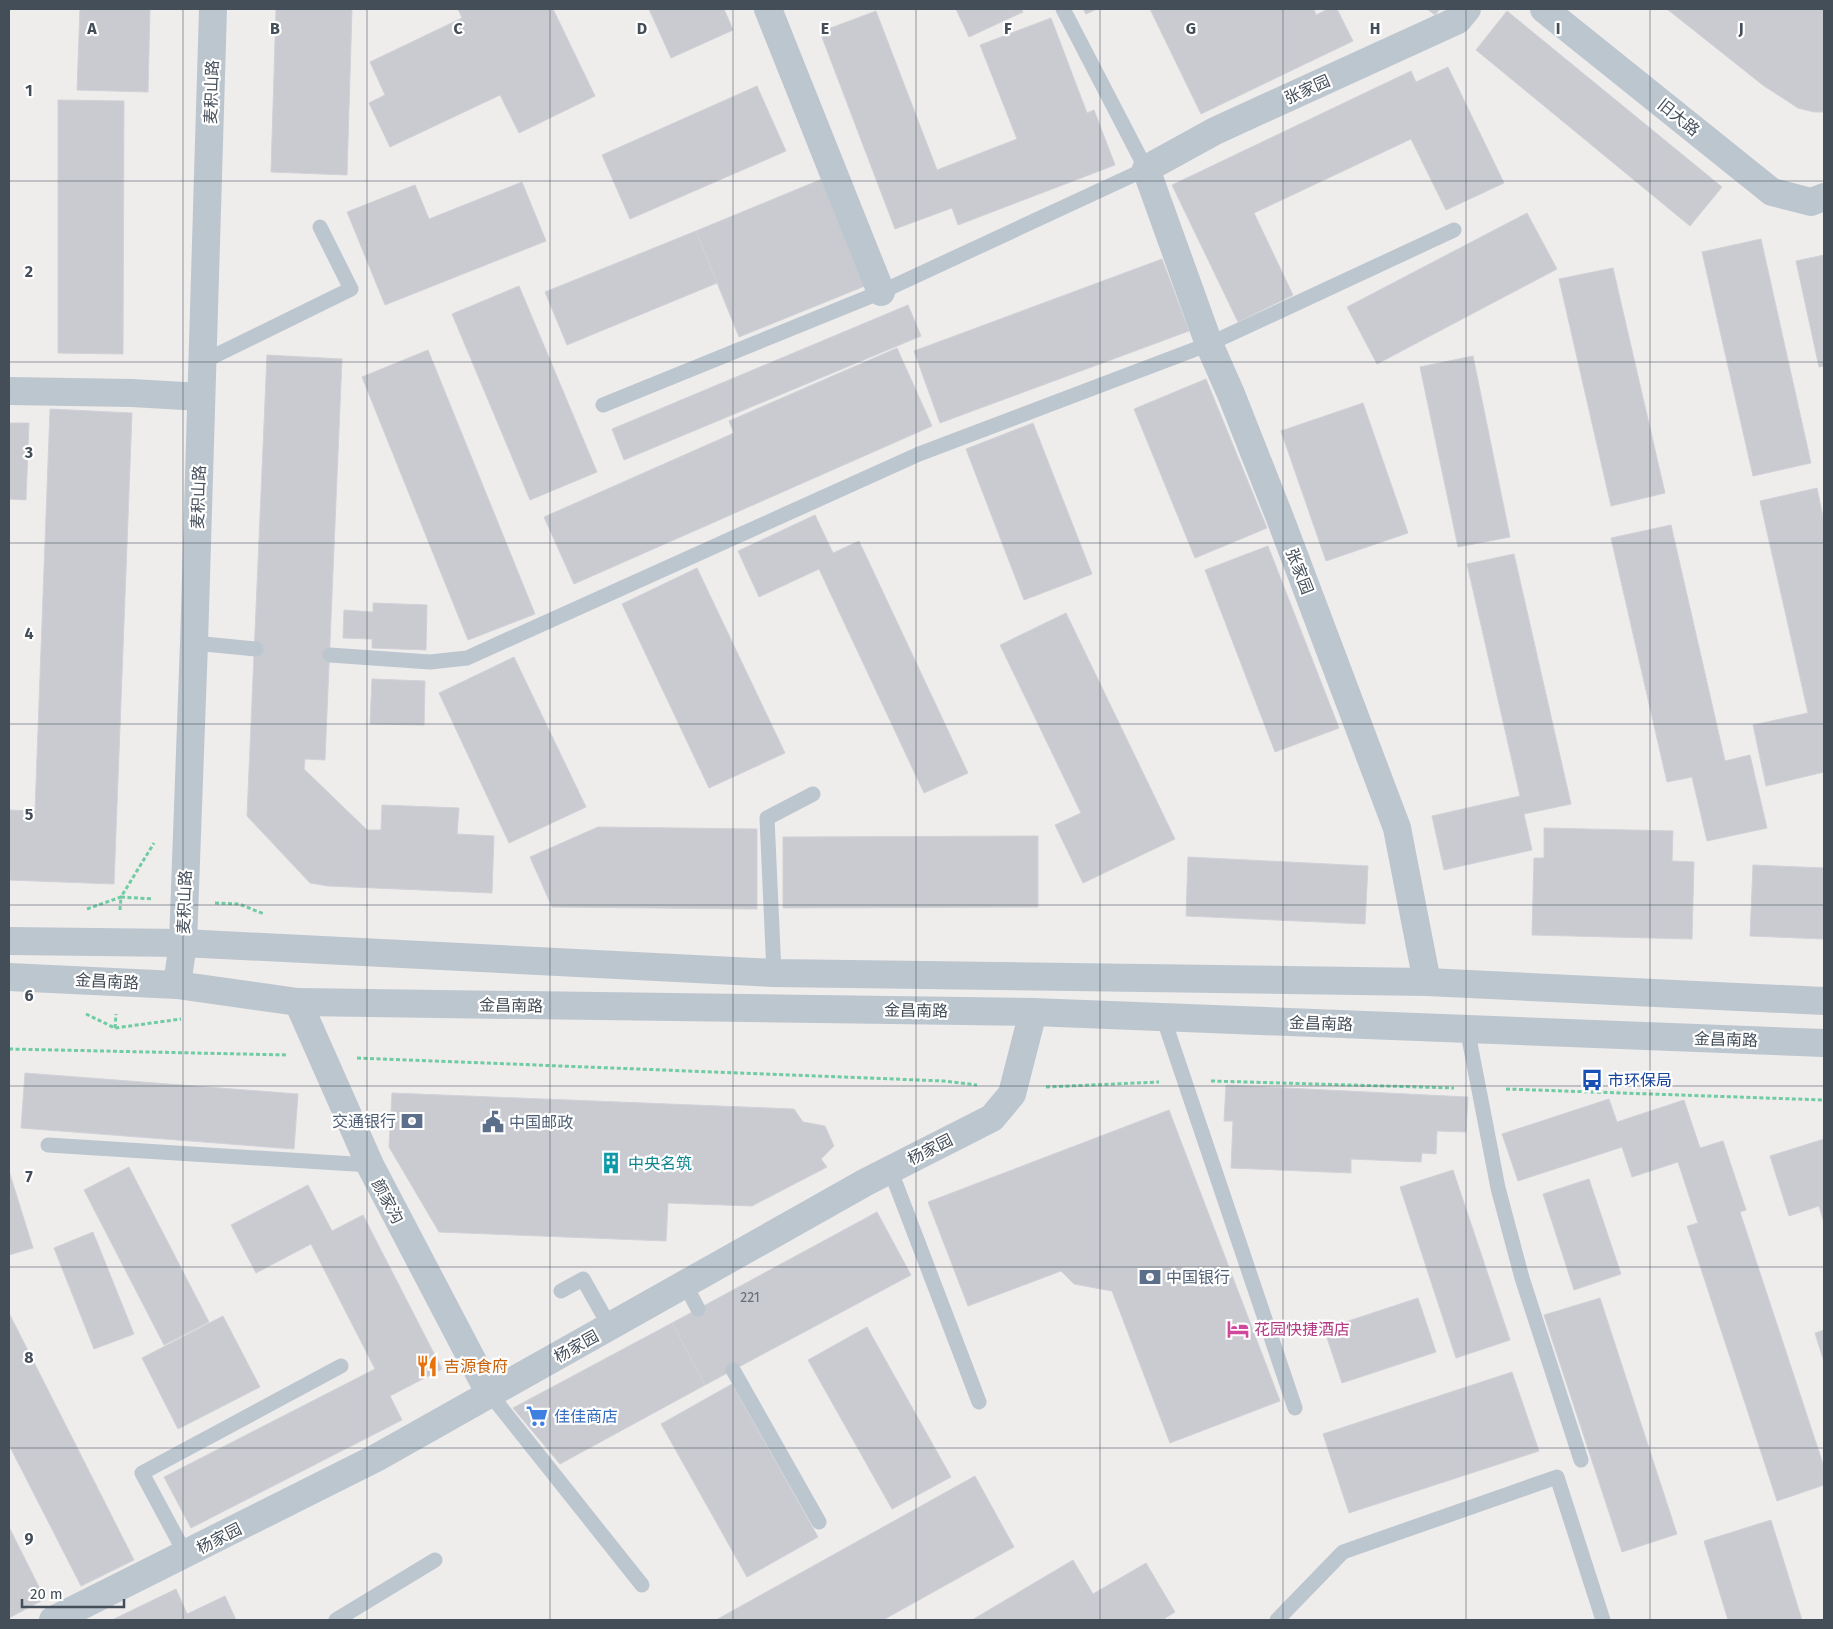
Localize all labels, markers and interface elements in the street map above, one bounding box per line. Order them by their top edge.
text: A [86,19,97,38]
text: B [270,19,280,38]
text: C [453,19,463,38]
text: D [637,19,647,38]
text: E [821,19,829,38]
text: F [1004,19,1012,38]
text: G [1186,19,1196,38]
text: H [1370,19,1380,38]
text: I [1556,19,1560,38]
text: J [1737,19,1744,38]
street label: 麦积山路 [201,60,222,124]
street label: 张家园 [1281,71,1333,108]
text: 1 [25,81,33,100]
street label: 旧大路 [1654,95,1703,140]
text: 2 [25,262,33,281]
text: 3 [24,443,33,462]
street label: 麦积山路 [188,465,209,529]
street label: 张家园 [1282,545,1317,597]
text: 4 [24,624,34,643]
text: 5 [25,805,34,824]
street label: 麦积山路 [174,870,195,934]
street label: 金昌南路 [75,970,139,993]
text: 6 [24,986,34,1005]
street label: 金昌南路 [479,995,543,1016]
street label: 金昌南路 [884,1000,948,1021]
street label: 金昌南路 [1289,1013,1353,1034]
street label: 金昌南路 [1694,1029,1758,1050]
bus stop icon: 市环保局 [1579,1067,1605,1093]
place label: 市环保局 [1608,1071,1672,1090]
bank icon: 交通银行 [399,1108,425,1134]
public building icon: 中国邮政 [480,1109,506,1135]
place label: 交通银行 [332,1112,396,1131]
place label: 中国邮政 [509,1113,573,1132]
street label: 杨家园 [905,1130,956,1169]
building icon: 中央名筑 [598,1150,624,1176]
place label: 中央名筑 [628,1154,692,1173]
text: 7 [25,1167,33,1186]
street label: 颜家沟 [368,1176,407,1227]
bank icon: 中国银行 [1137,1264,1163,1290]
place label: 中国银行 [1166,1268,1230,1287]
house number: 221 [740,1289,760,1306]
hotel icon: 花园快捷酒店 [1225,1316,1251,1342]
place label: 花园快捷酒店 [1254,1320,1350,1339]
street label: 杨家园 [551,1326,602,1366]
text: 8 [24,1348,34,1367]
restaurant icon: 吉源食府 [414,1353,440,1379]
place label: 吉源食府 [444,1357,508,1376]
supermarket icon: 佳佳商店 [524,1403,550,1429]
place label: 佳佳商店 [554,1407,618,1426]
street label: 杨家园 [194,1519,245,1558]
text: 9 [25,1529,34,1548]
scale bar [22,1576,125,1608]
text: 20 m [30,1585,63,1603]

